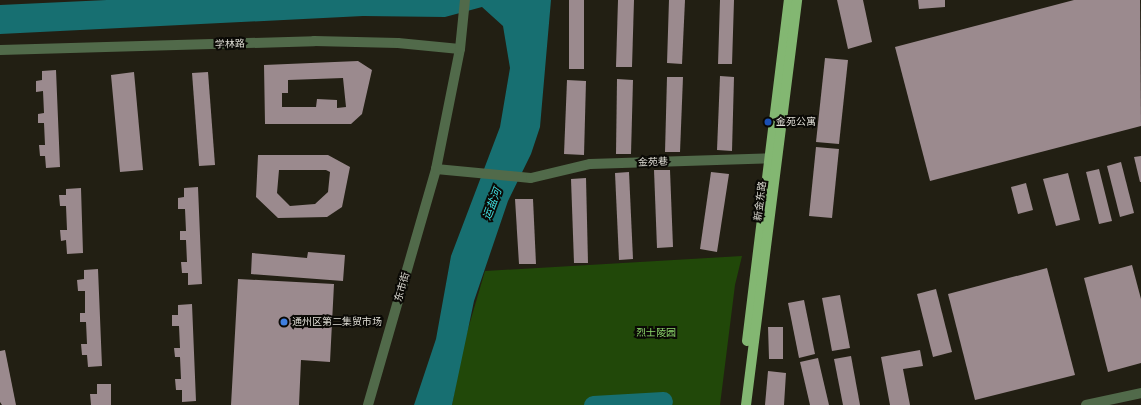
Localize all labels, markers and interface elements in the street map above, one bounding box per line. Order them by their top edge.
street label: 学林路 [215,37,245,51]
place label: 金苑公寓 [776,116,816,128]
marker: 金苑公寓 [763,117,773,127]
street label: 金苑巷 [638,155,668,169]
street label: 新金东路 [752,180,768,222]
water label: 运盐河 [480,186,504,222]
street label: 东市街 [392,271,412,303]
place label: 通州区第二集贸市场 [292,316,382,328]
marker: 通州区第二集贸市场 [279,317,289,327]
park label: 烈士陵园 [636,327,676,339]

